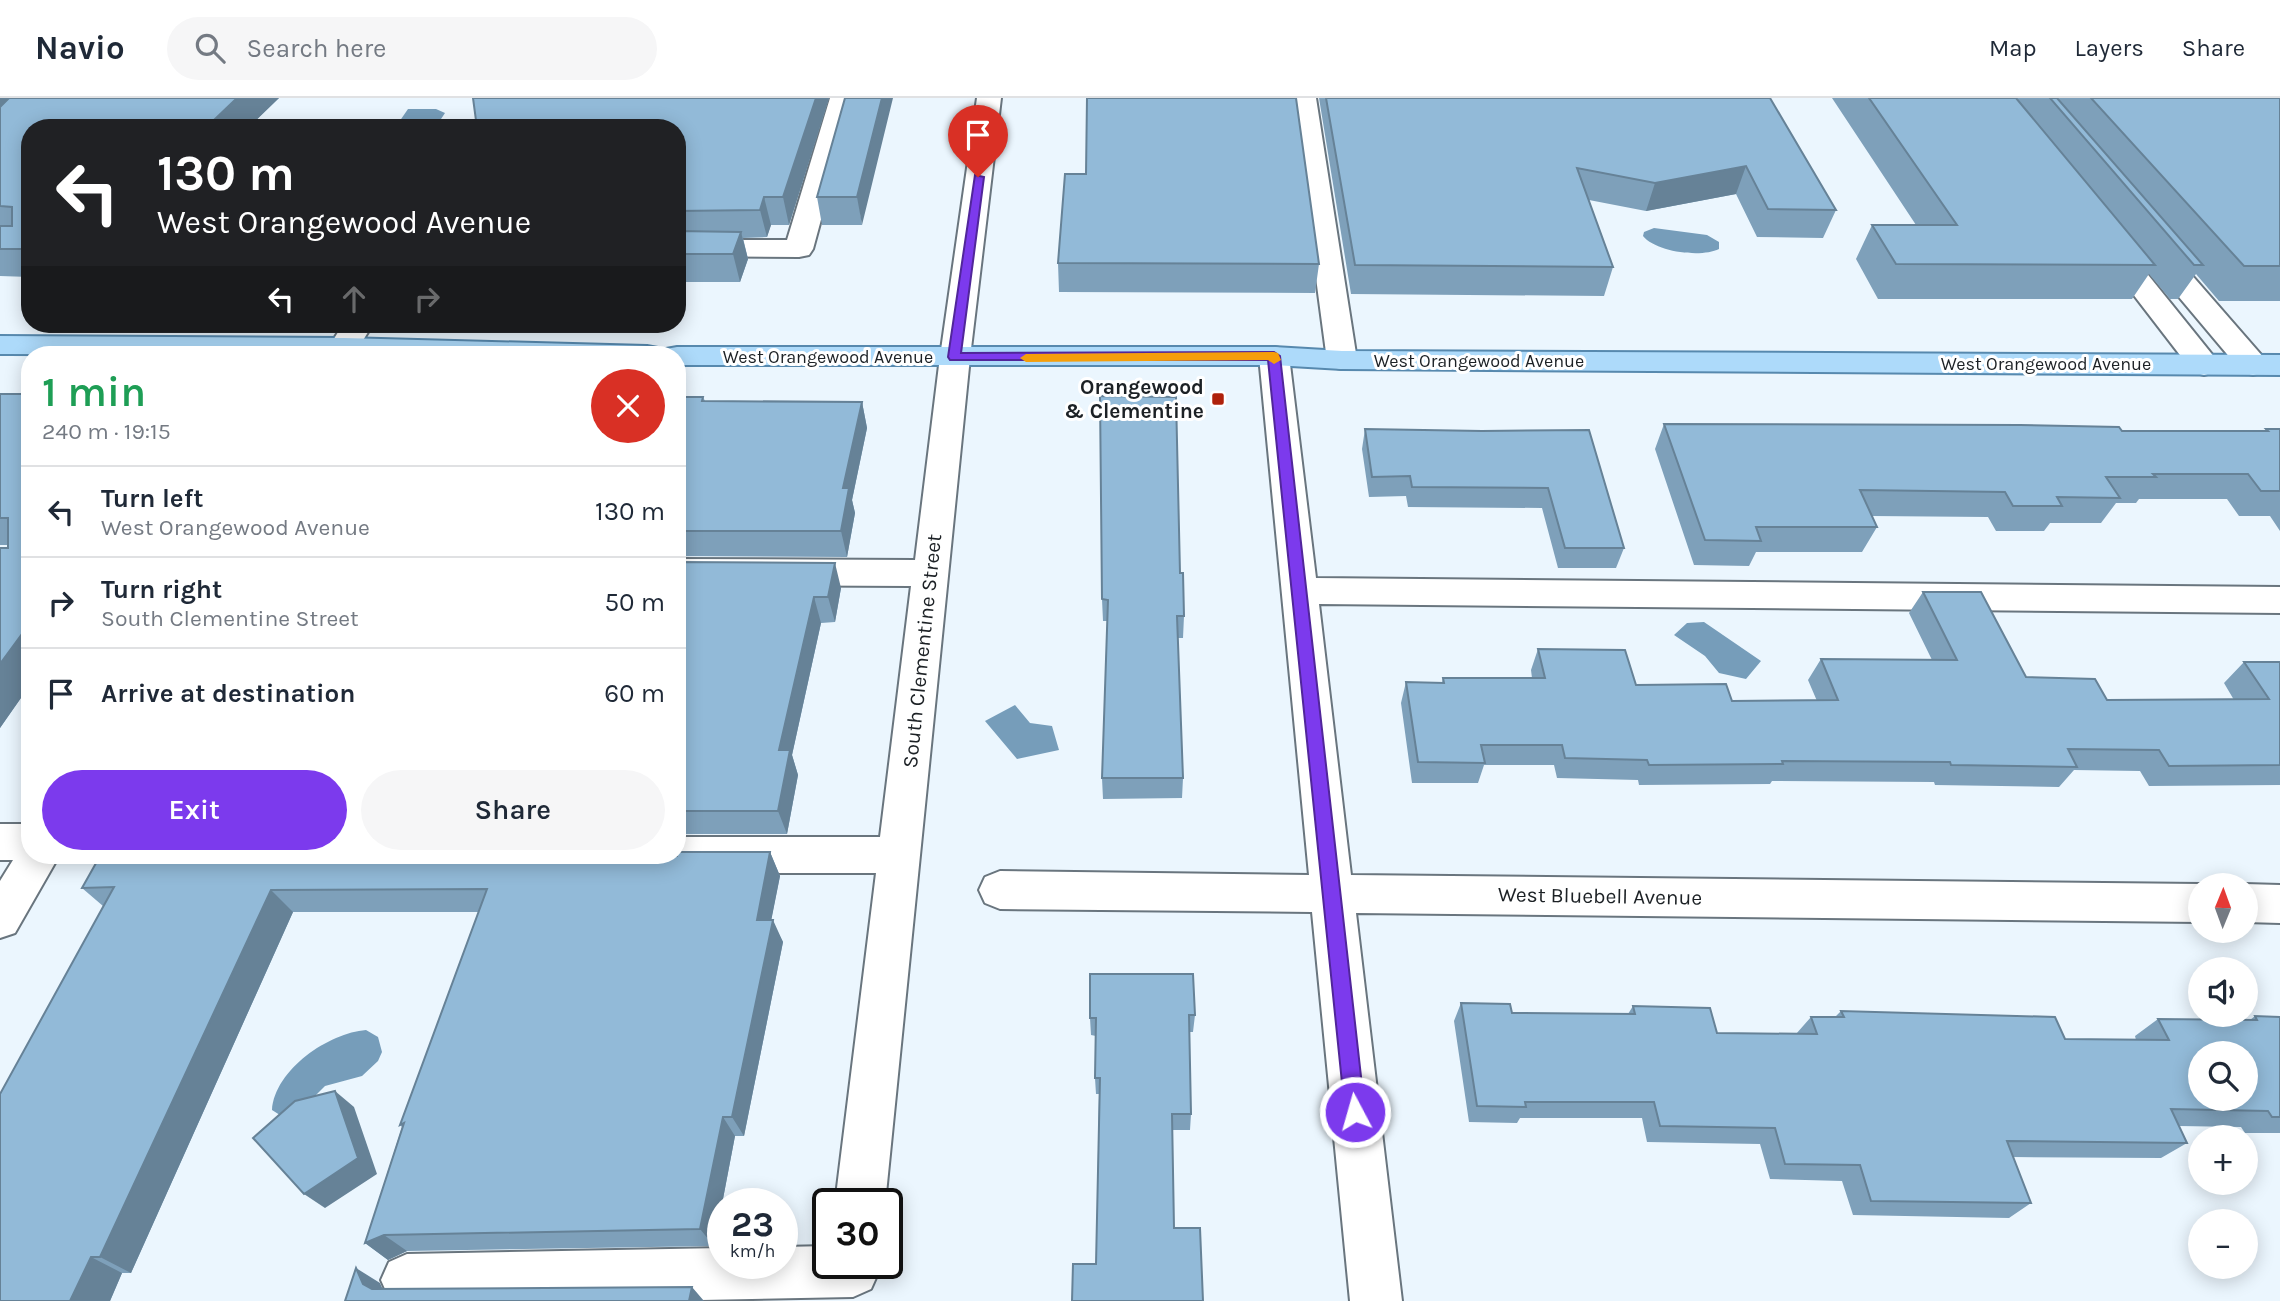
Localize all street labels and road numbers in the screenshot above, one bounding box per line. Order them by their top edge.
street label: West Orangewood Avenue [723,346,933,368]
street label: West Orangewood Avenue [1374,350,1584,372]
street label: West Orangewood Avenue [1941,353,2151,375]
street label: South Clementine Street [898,533,946,769]
street label: West Bluebell Avenue [1498,882,1702,910]

